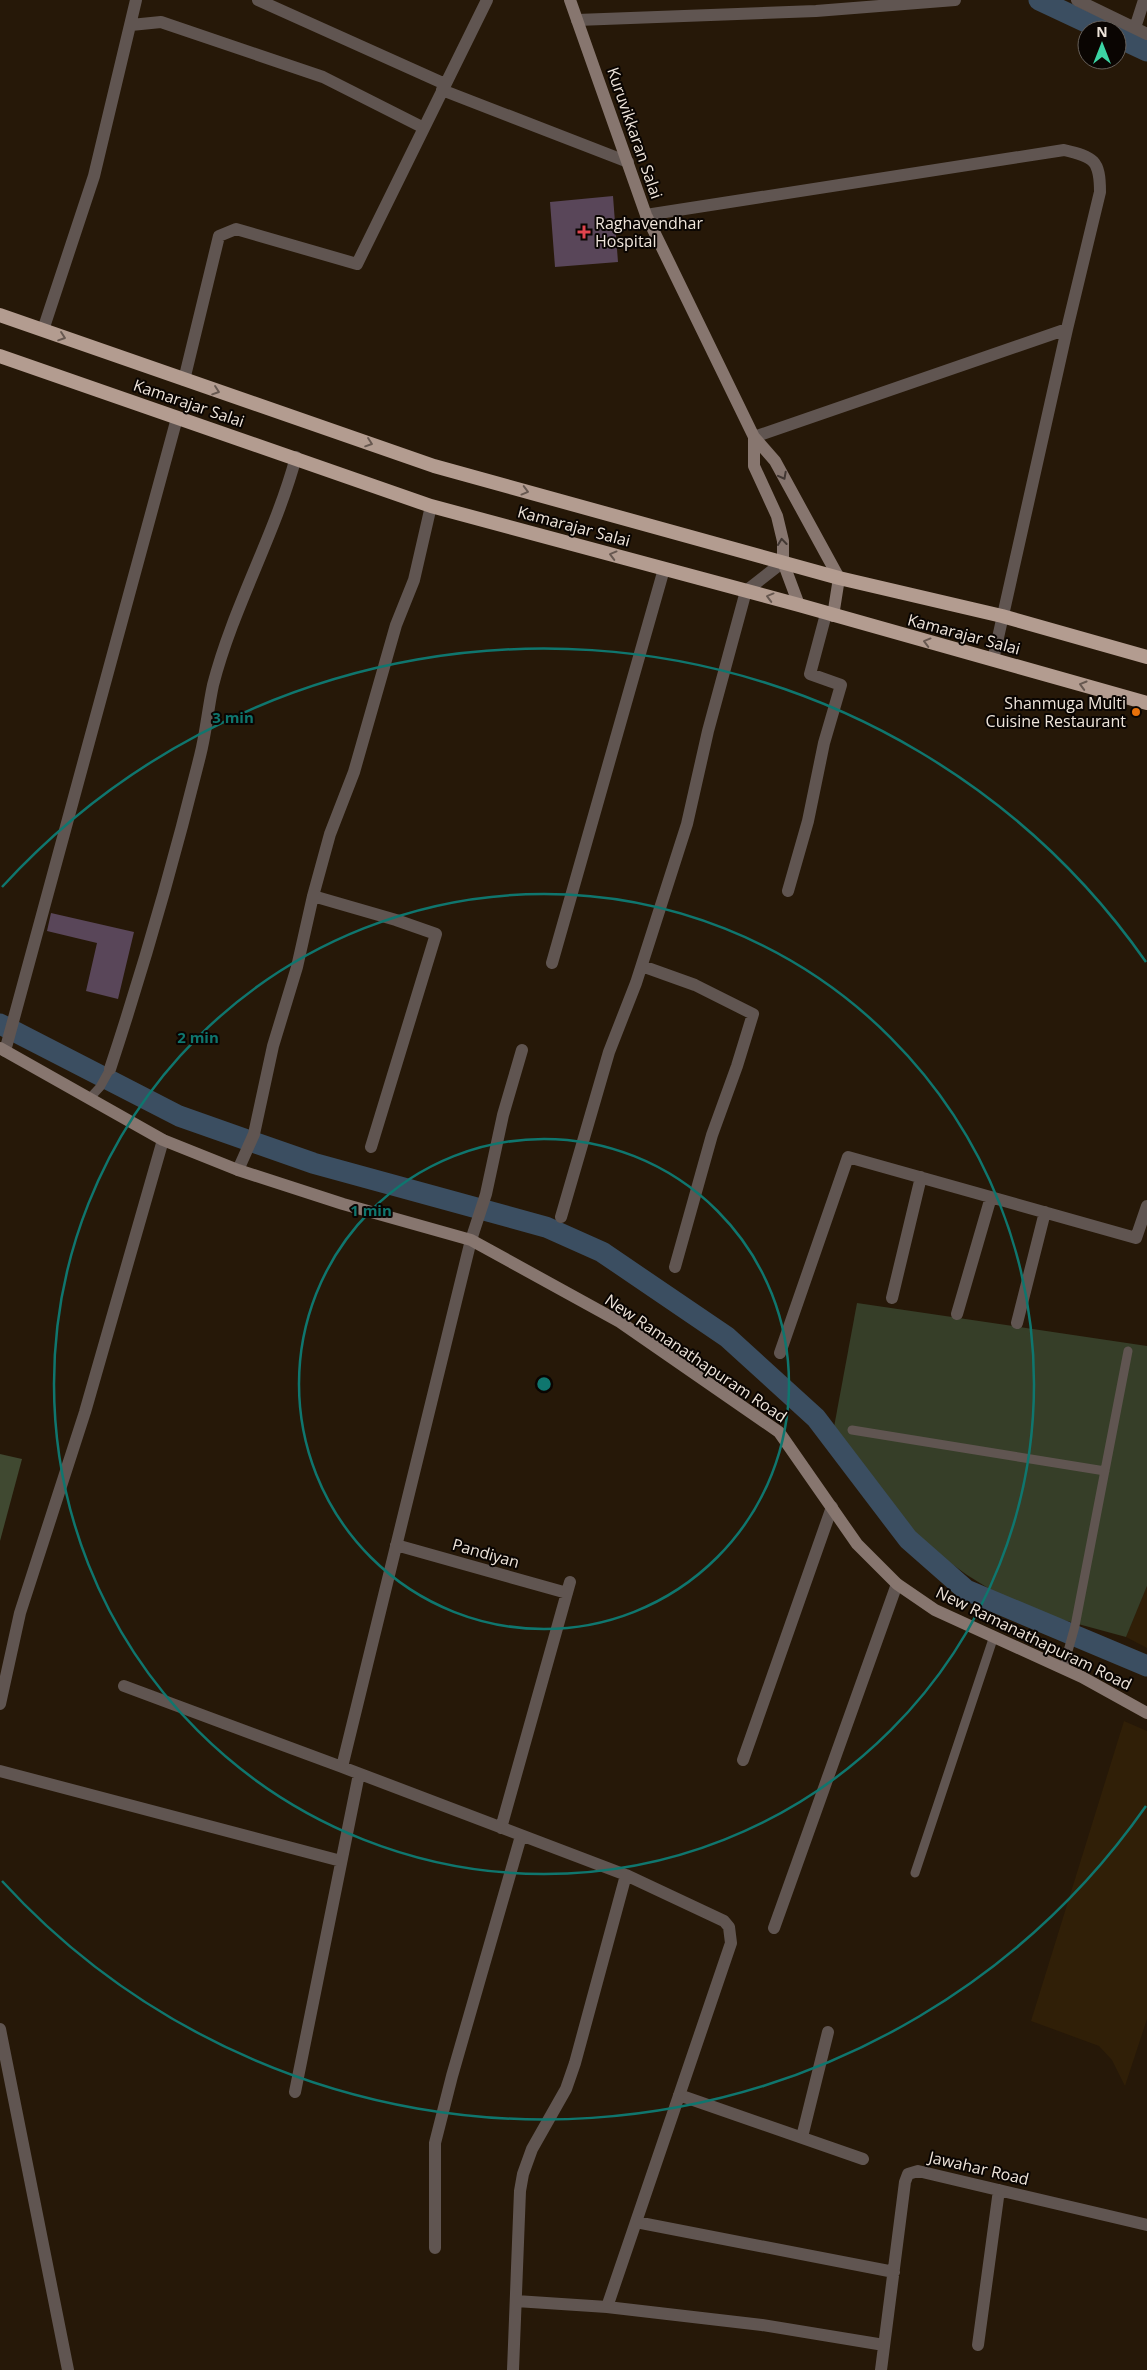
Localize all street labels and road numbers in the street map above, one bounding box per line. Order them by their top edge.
street label: Kuruvikkaran Salai [602,64,668,202]
street label: Kamarajar Salai [131,374,247,432]
street label: Kamarajar Salai [515,500,633,552]
street label: Kamarajar Salai [905,608,1023,660]
street label: New Ramanathapuram Road [601,1289,791,1427]
street label: Pandiyan [450,1533,522,1573]
street label: New Ramanathapuram Road [932,1581,1136,1695]
street label: Jawahar Road [925,2145,1031,2190]

